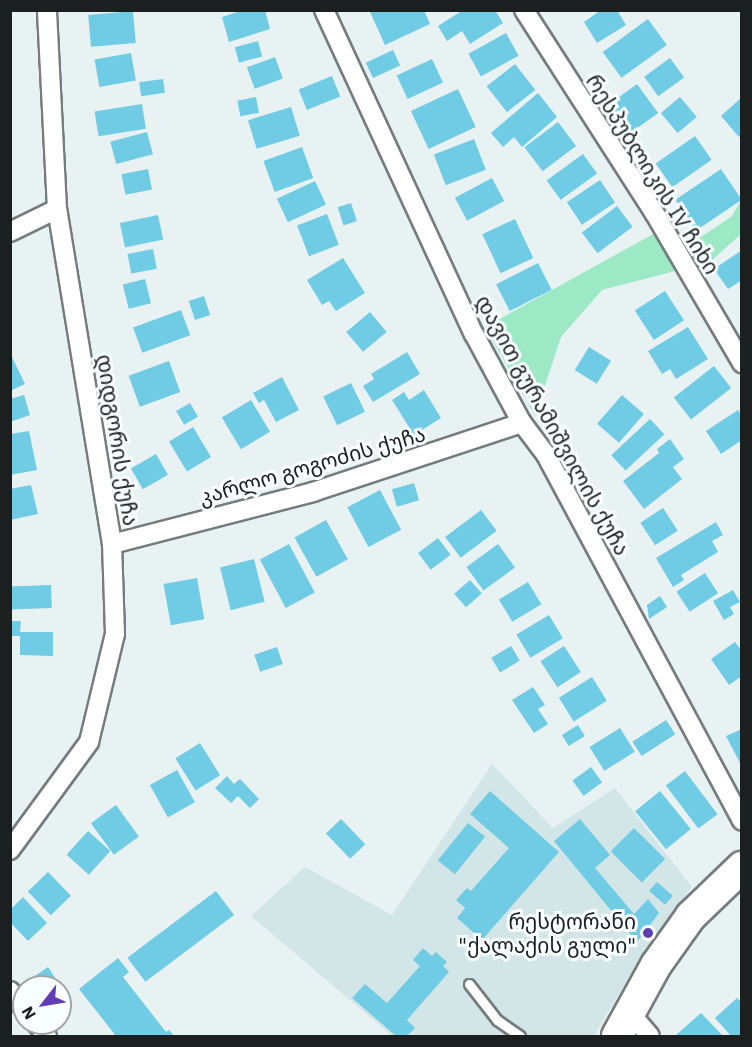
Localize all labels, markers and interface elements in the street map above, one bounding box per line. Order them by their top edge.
street label: რესპუბლიკის IV ჩიხი [581,69,725,279]
street label: დავით გურამიშვილის ქუჩა [471,291,635,559]
street label: დიდგორის ქუჩა [92,352,144,528]
street label: კარლო გოგოძის ქუჩა [196,421,428,509]
place label: რესტორანი "ქალაქის გული" [458,908,636,958]
marker: რესტორანი "ქალაქის გული" [641,926,655,940]
north arrow [12,975,72,1035]
text: N [17,1003,40,1023]

